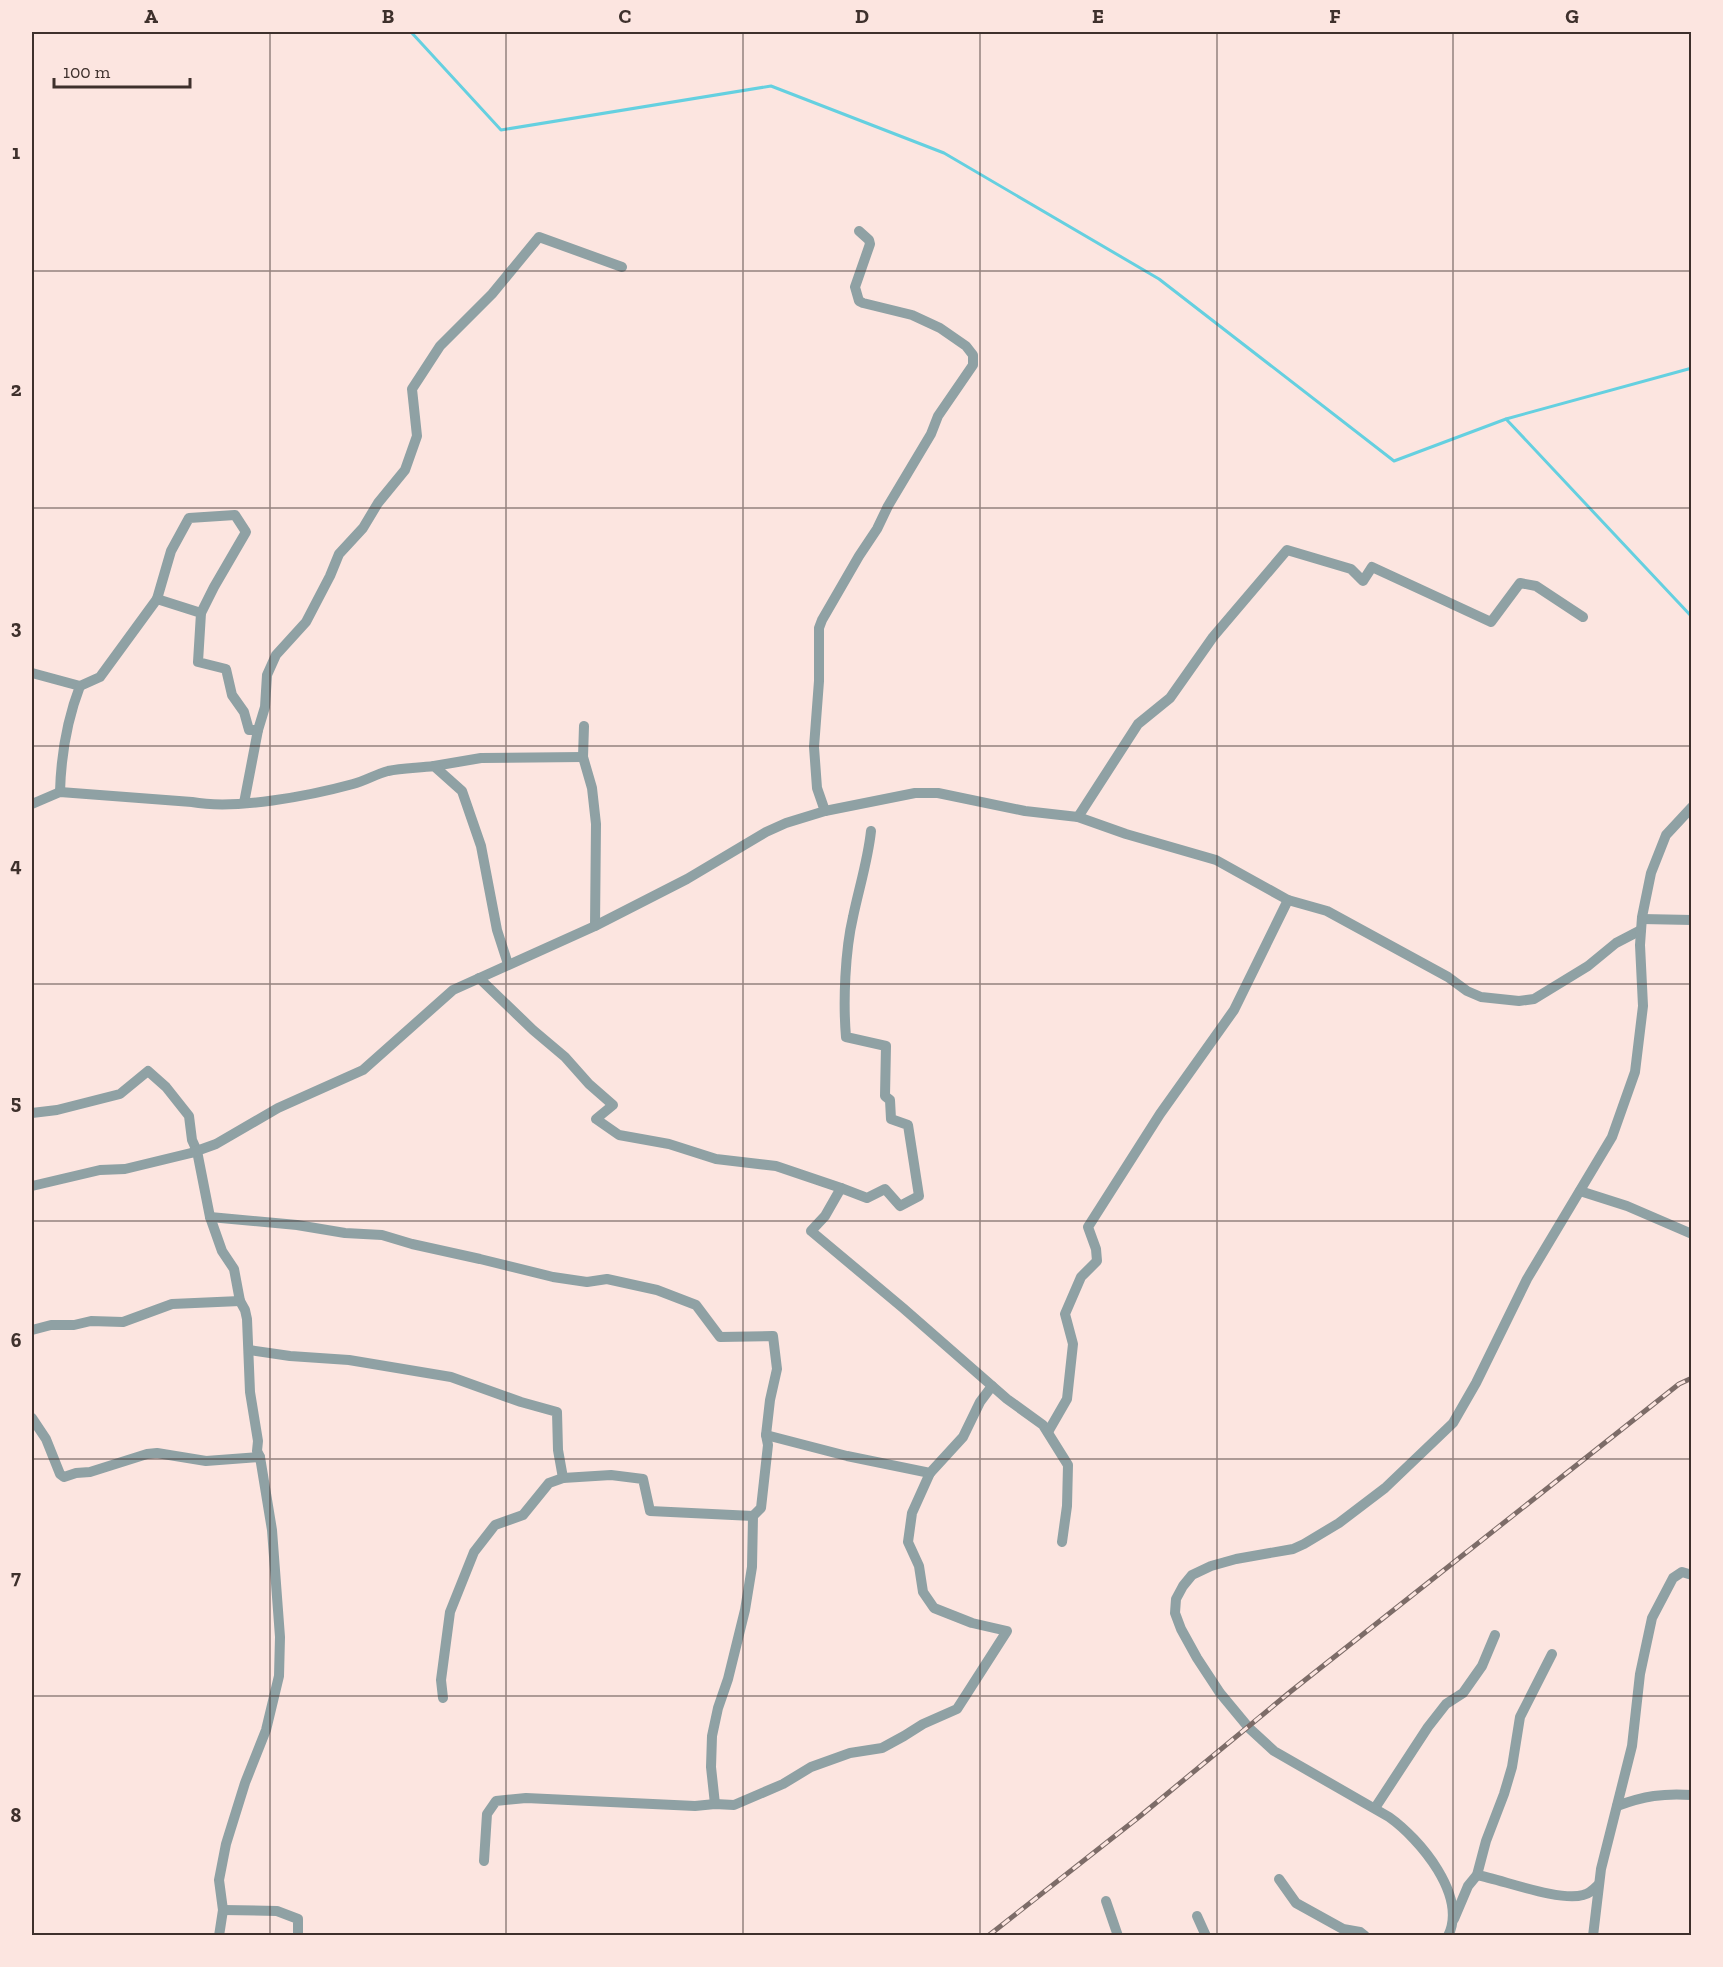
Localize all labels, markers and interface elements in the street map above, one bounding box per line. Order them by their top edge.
text: A [144,4,158,28]
text: B [382,4,394,28]
text: C [619,4,632,28]
text: D [855,4,869,28]
text: E [1092,4,1104,28]
text: F [1329,4,1341,28]
text: G [1565,4,1579,28]
scale bar [54,51,190,89]
text: 100 m [63,61,111,83]
text: 1 [12,140,20,164]
text: 2 [11,377,22,401]
text: 3 [11,615,22,639]
text: 4 [10,853,22,877]
text: 5 [11,1090,21,1114]
text: 6 [11,1328,22,1352]
text: 7 [11,1565,21,1589]
text: 8 [11,1803,22,1827]

